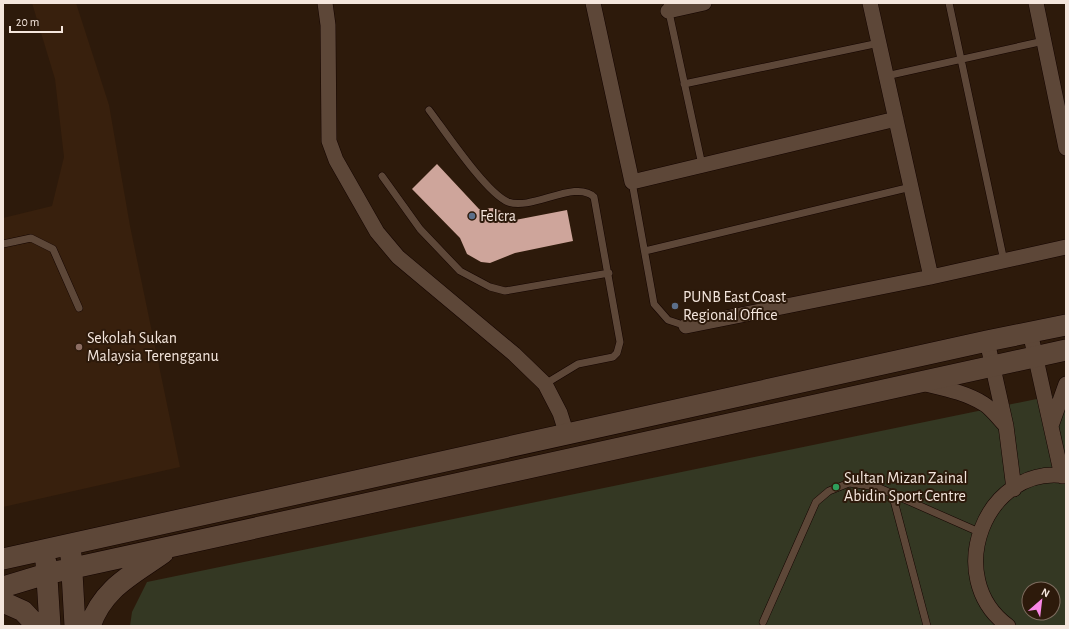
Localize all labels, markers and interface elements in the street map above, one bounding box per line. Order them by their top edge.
scale bar [10,8,62,34]
text: 20 m [16,16,39,28]
place label: Felcra [480,208,516,224]
marker: Felcra [467,211,477,221]
place label: PUNB East Coast Regional Office [683,289,786,323]
marker: PUNB East Coast Regional Office [670,301,680,311]
place label: Sekolah Sukan Malaysia Terengganu [87,330,219,365]
marker: Sekolah Sukan Malaysia Terengganu [74,342,84,352]
place label: Sultan Mizan Zainal Abidin Sport Centre [844,470,967,504]
marker: Sultan Mizan Zainal Abidin Sport Centre [831,482,841,492]
north arrow [1021,581,1061,621]
text: N [1039,586,1051,599]

